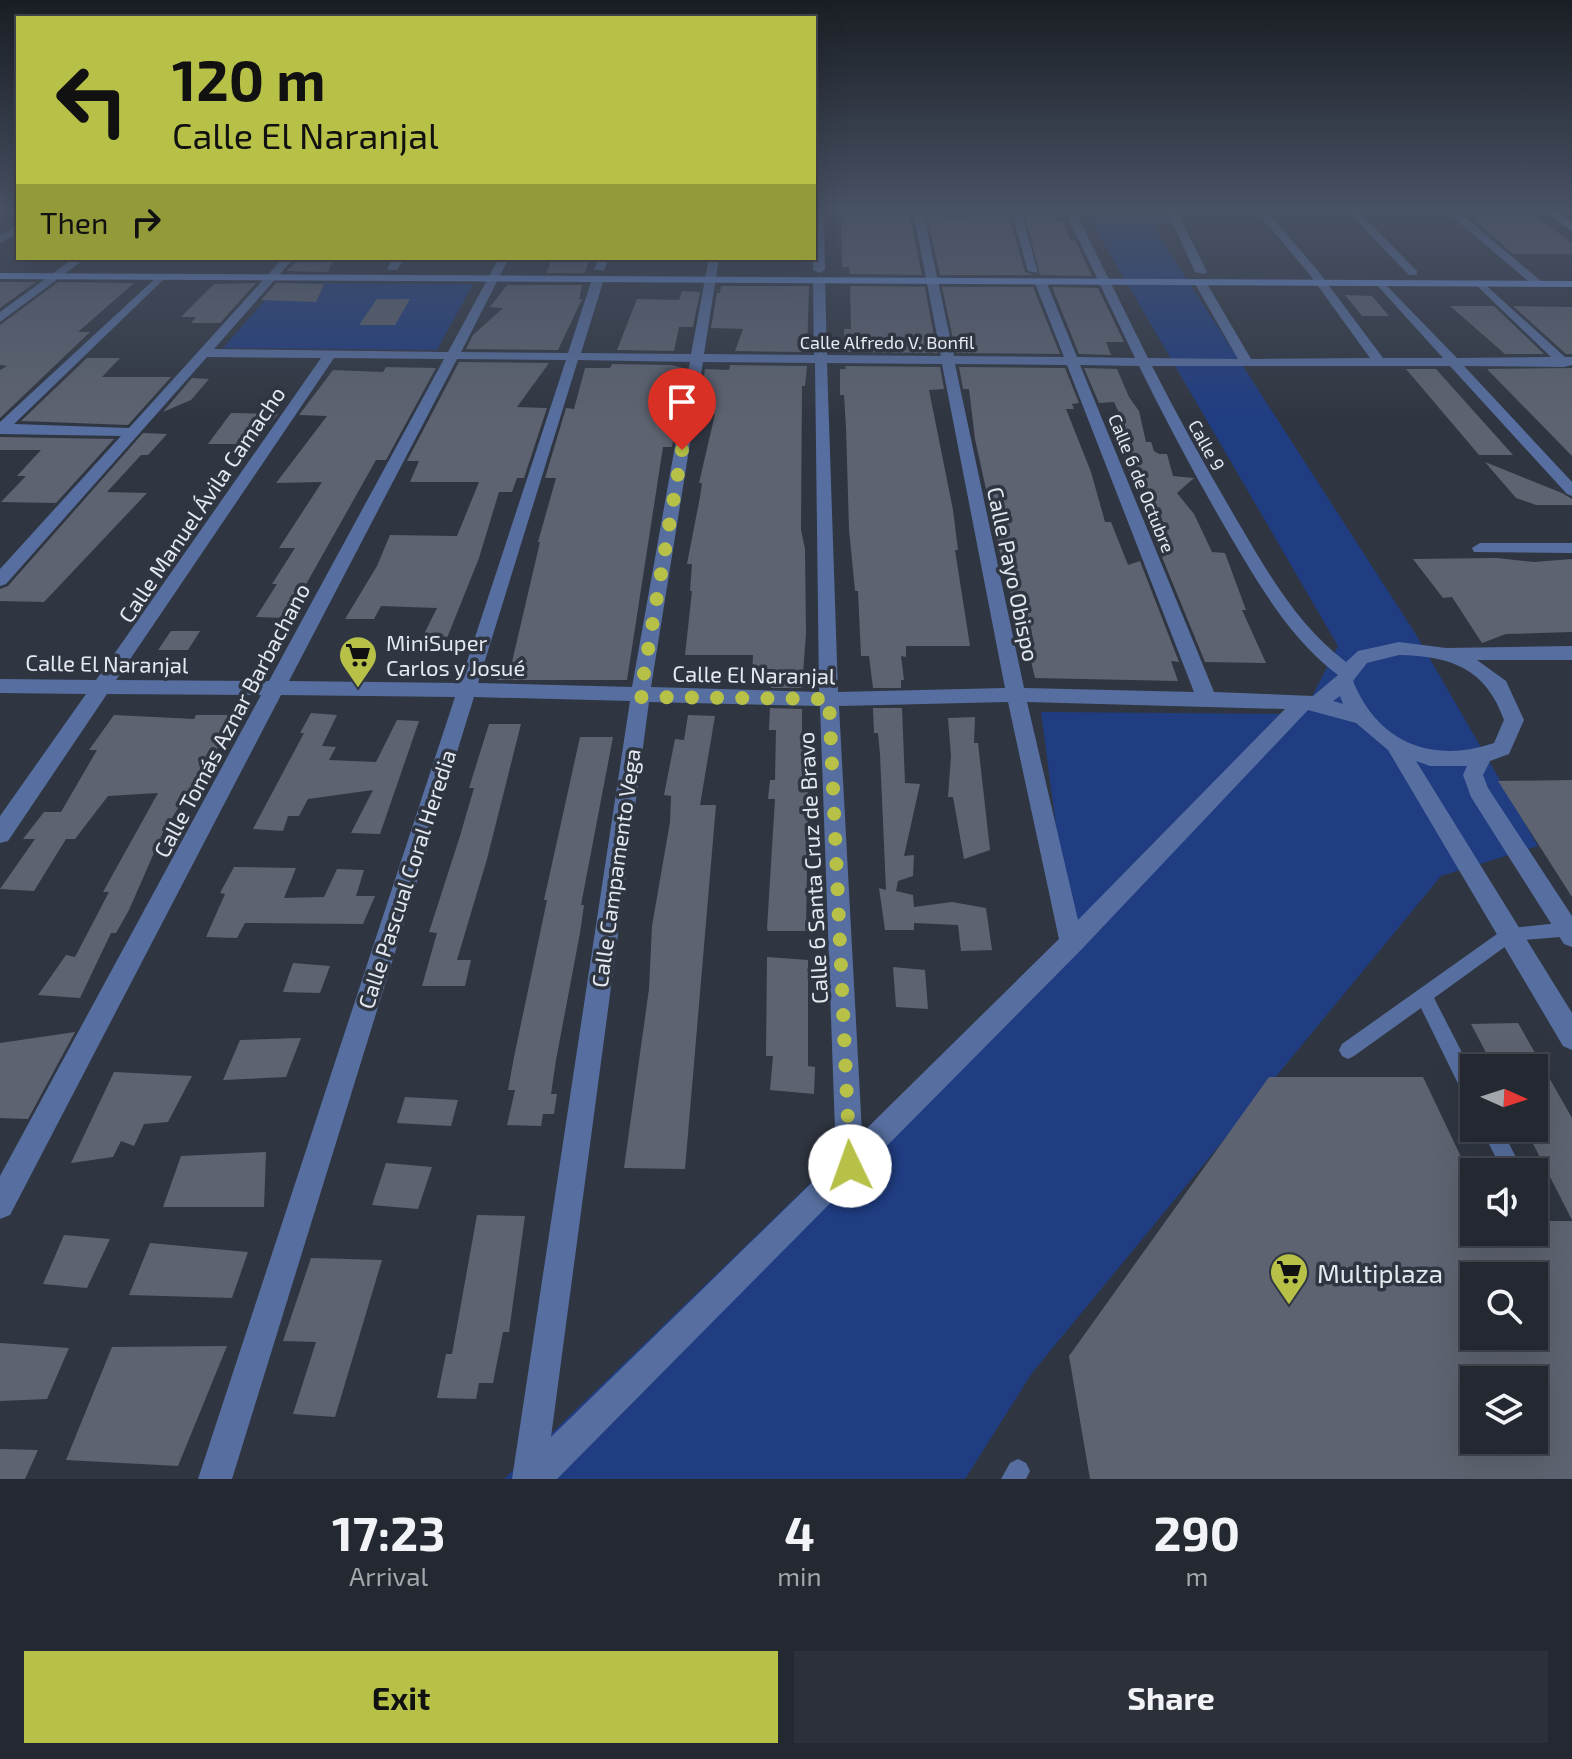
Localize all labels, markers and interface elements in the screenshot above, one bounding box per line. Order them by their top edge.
text: 120 m [172,45,326,112]
icon: left [40,48,144,152]
text: Calle El Naranjal [172,113,439,156]
icon: right [124,200,168,244]
text: Then [40,204,108,240]
street label: Calle Alfredo V. Bonfil [800,331,975,353]
pin [648,368,716,450]
icon: arrive [660,380,704,424]
street label: Calle Manuel Ávila Camacho [112,381,290,627]
street label: Calle 6 de Octubre [1104,410,1180,556]
street label: Calle 9 [1184,416,1230,474]
street label: Calle Payo Obispo [983,485,1045,663]
street label: Calle Tomás Aznar Barbachano [148,578,314,862]
place label: MiniSuper Carlos y Josué [386,629,525,680]
supermarket icon: MiniSuper Carlos y Josué [337,634,379,689]
street label: Calle El Naranjal [25,649,189,678]
street label: Calle El Naranjal [672,660,836,689]
street label: Calle 6 Santa Cruz de Bravo [792,731,832,1005]
street label: Calle Pascual Coral Heredia [352,746,460,1012]
street label: Calle Campamento Vega [585,747,645,989]
north arrow [1460,1054,1548,1142]
map controls [1460,1054,1548,1454]
position arrow [808,1124,892,1208]
button: sound [1460,1158,1548,1246]
supermarket icon: Multiplaza [1268,1251,1310,1306]
place label: Multiplaza [1317,1257,1443,1288]
button: search [1460,1262,1548,1350]
button: layers [1460,1366,1548,1454]
text: 17:23 [332,1503,445,1561]
text: 4 [784,1503,815,1561]
text: 290 [1154,1503,1240,1561]
text: Arrival [349,1560,428,1591]
text: min [777,1560,822,1591]
text: m [1185,1560,1208,1591]
button: Exit [24,1651,778,1743]
button: Share [794,1651,1548,1743]

